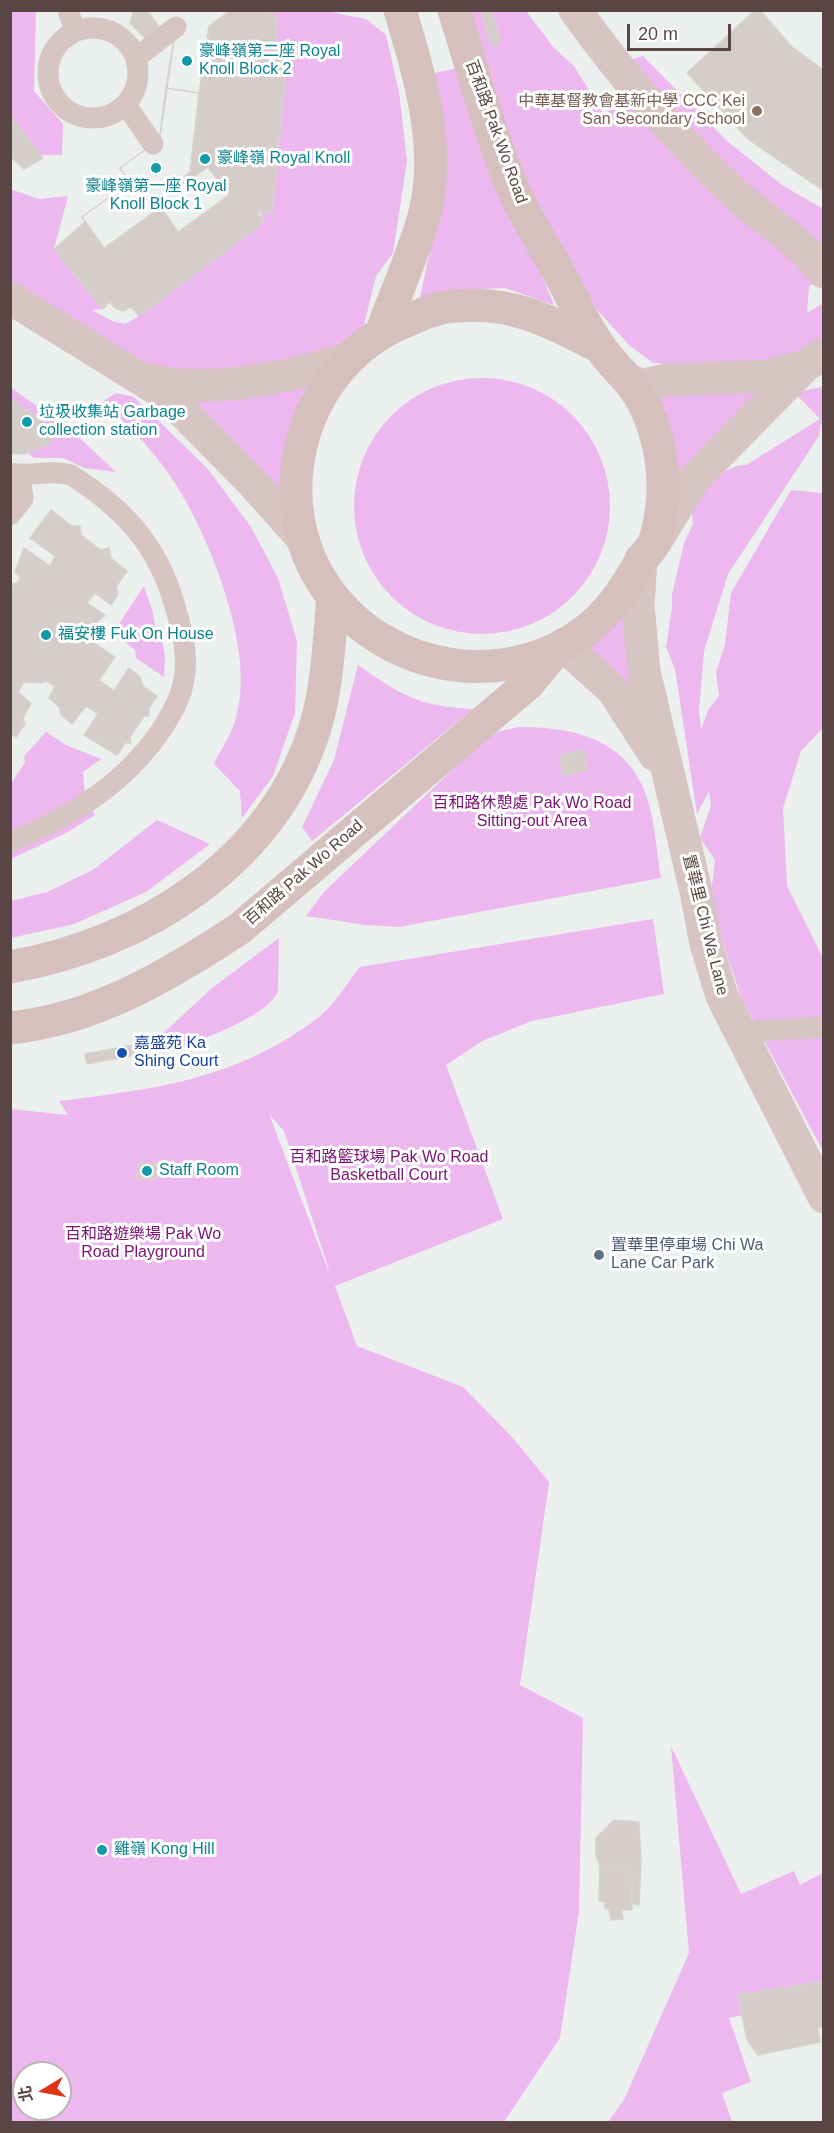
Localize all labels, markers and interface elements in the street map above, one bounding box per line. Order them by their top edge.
scale bar [630,12,734,50]
text: 20 m [638,24,678,44]
place label: 豪峰嶺第二座 Royal Knoll Block 2 [199,42,340,80]
marker: 豪峰嶺第二座 Royal Knoll Block 2 [180,54,194,68]
street label: 百和路 Pak Wo Road [461,58,531,206]
place label: 中華基督教會基新中學 CCC Kei San Secondary School [518,92,745,130]
marker: 中華基督教會基新中學 CCC Kei San Secondary School [750,104,764,118]
place label: 豪峰嶺 Royal Knoll [217,149,350,169]
marker: 豪峰嶺 Royal Knoll [198,152,212,166]
marker: 豪峰嶺第一座 Royal Knoll Block 1 [149,161,163,175]
place label: 豪峰嶺第一座 Royal Knoll Block 1 [85,177,227,215]
place label: 垃圾收集站 Garbage collection station [39,403,186,441]
marker: 垃圾收集站 Garbage collection station [20,415,34,429]
place label: 福安樓 Fuk On House [58,625,214,645]
marker: 福安樓 Fuk On House [39,628,53,642]
park label: 百和路休憩處 Pak Wo Road Sitting-out Area [433,794,631,832]
street label: 百和路 Pak Wo Road [241,816,367,930]
street label: 置華里 Chi Wa Lane [678,853,732,997]
place label: 嘉盛苑 Ka Shing Court [134,1034,218,1072]
marker: 嘉盛苑 Ka Shing Court [115,1046,129,1060]
park label: 百和路籃球場 Pak Wo Road Basketball Court [290,1148,488,1186]
place label: Staff Room [159,1161,239,1181]
marker: Staff Room [140,1164,154,1178]
park label: 百和路遊樂場 Pak Wo Road Playground [65,1225,221,1263]
place label: 置華里停車場 Chi Wa Lane Car Park [611,1236,763,1274]
marker: 置華里停車場 Chi Wa Lane Car Park [592,1248,606,1262]
place label: 雞嶺 Kong Hill [114,1840,214,1860]
marker: 雞嶺 Kong Hill [95,1843,109,1857]
north arrow [12,2061,72,2121]
text: 北 [16,2085,36,2103]

